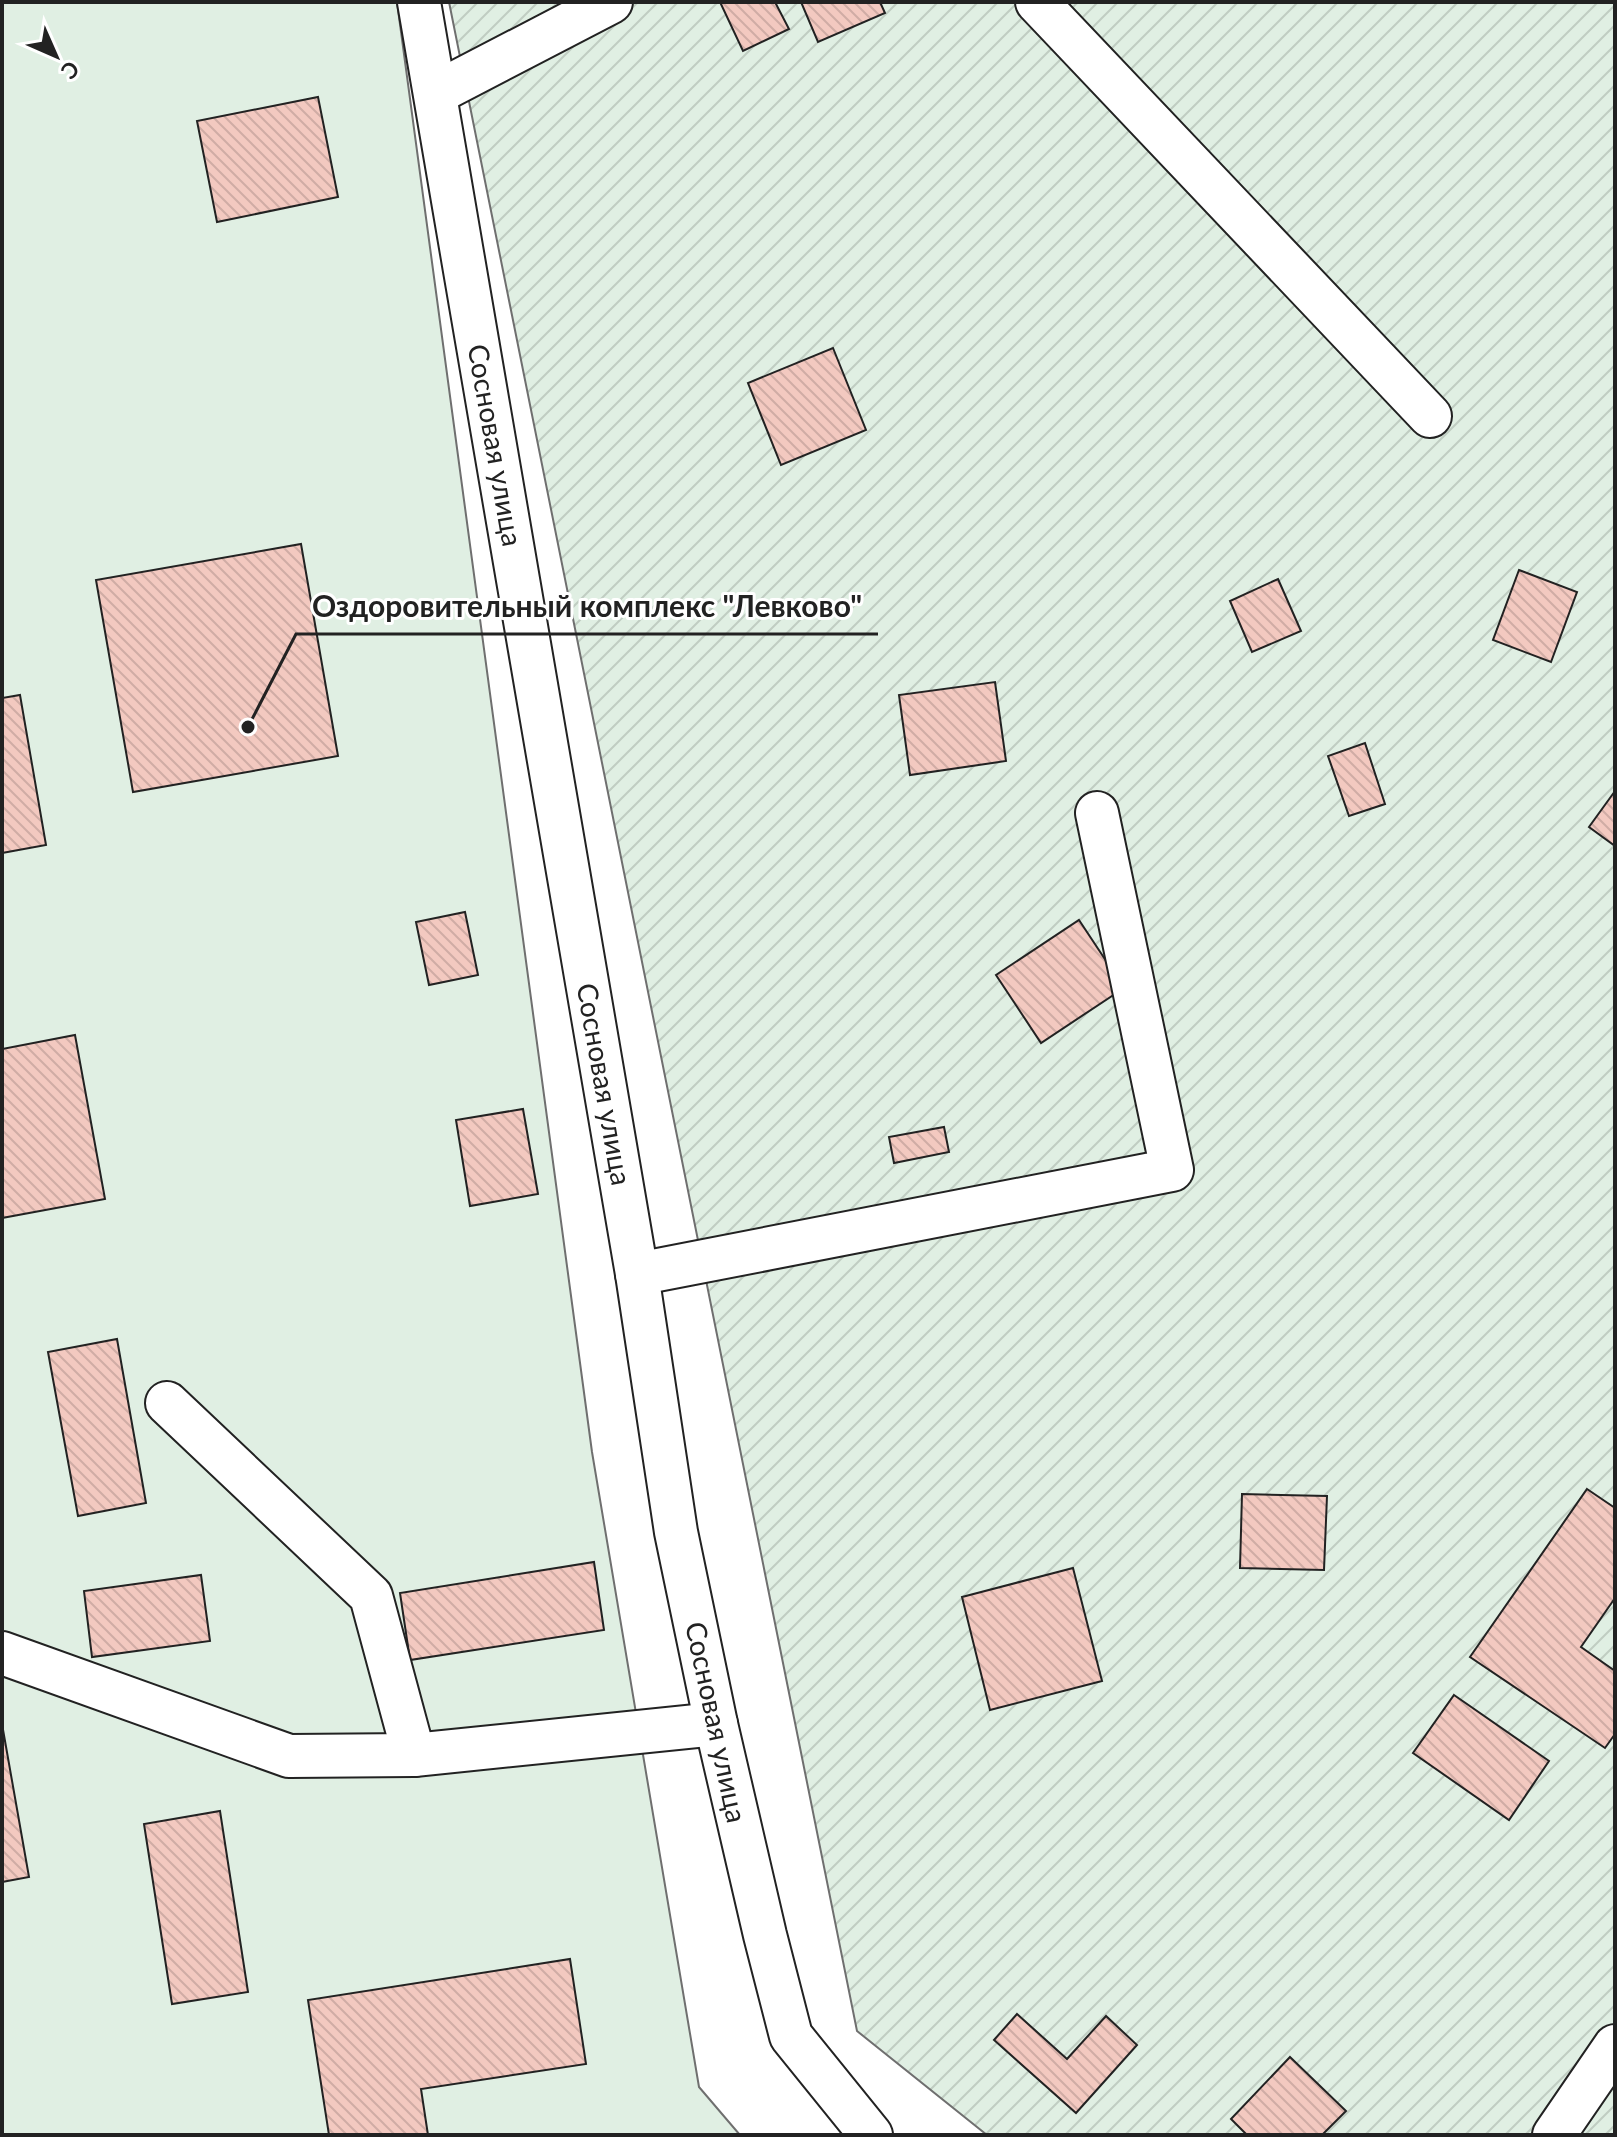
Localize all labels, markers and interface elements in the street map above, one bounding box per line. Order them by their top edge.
north arrow [16,16,96,96]
text: С [55,56,85,85]
street label: Сосновая улица [461,341,531,549]
callout: Оздоровительный комплекс "Левково" [296,580,878,634]
text: Оздоровительный комплекс "Левково" [312,587,862,623]
street label: Сосновая улица [570,980,640,1188]
street label: Сосновая улица [679,1618,755,1826]

